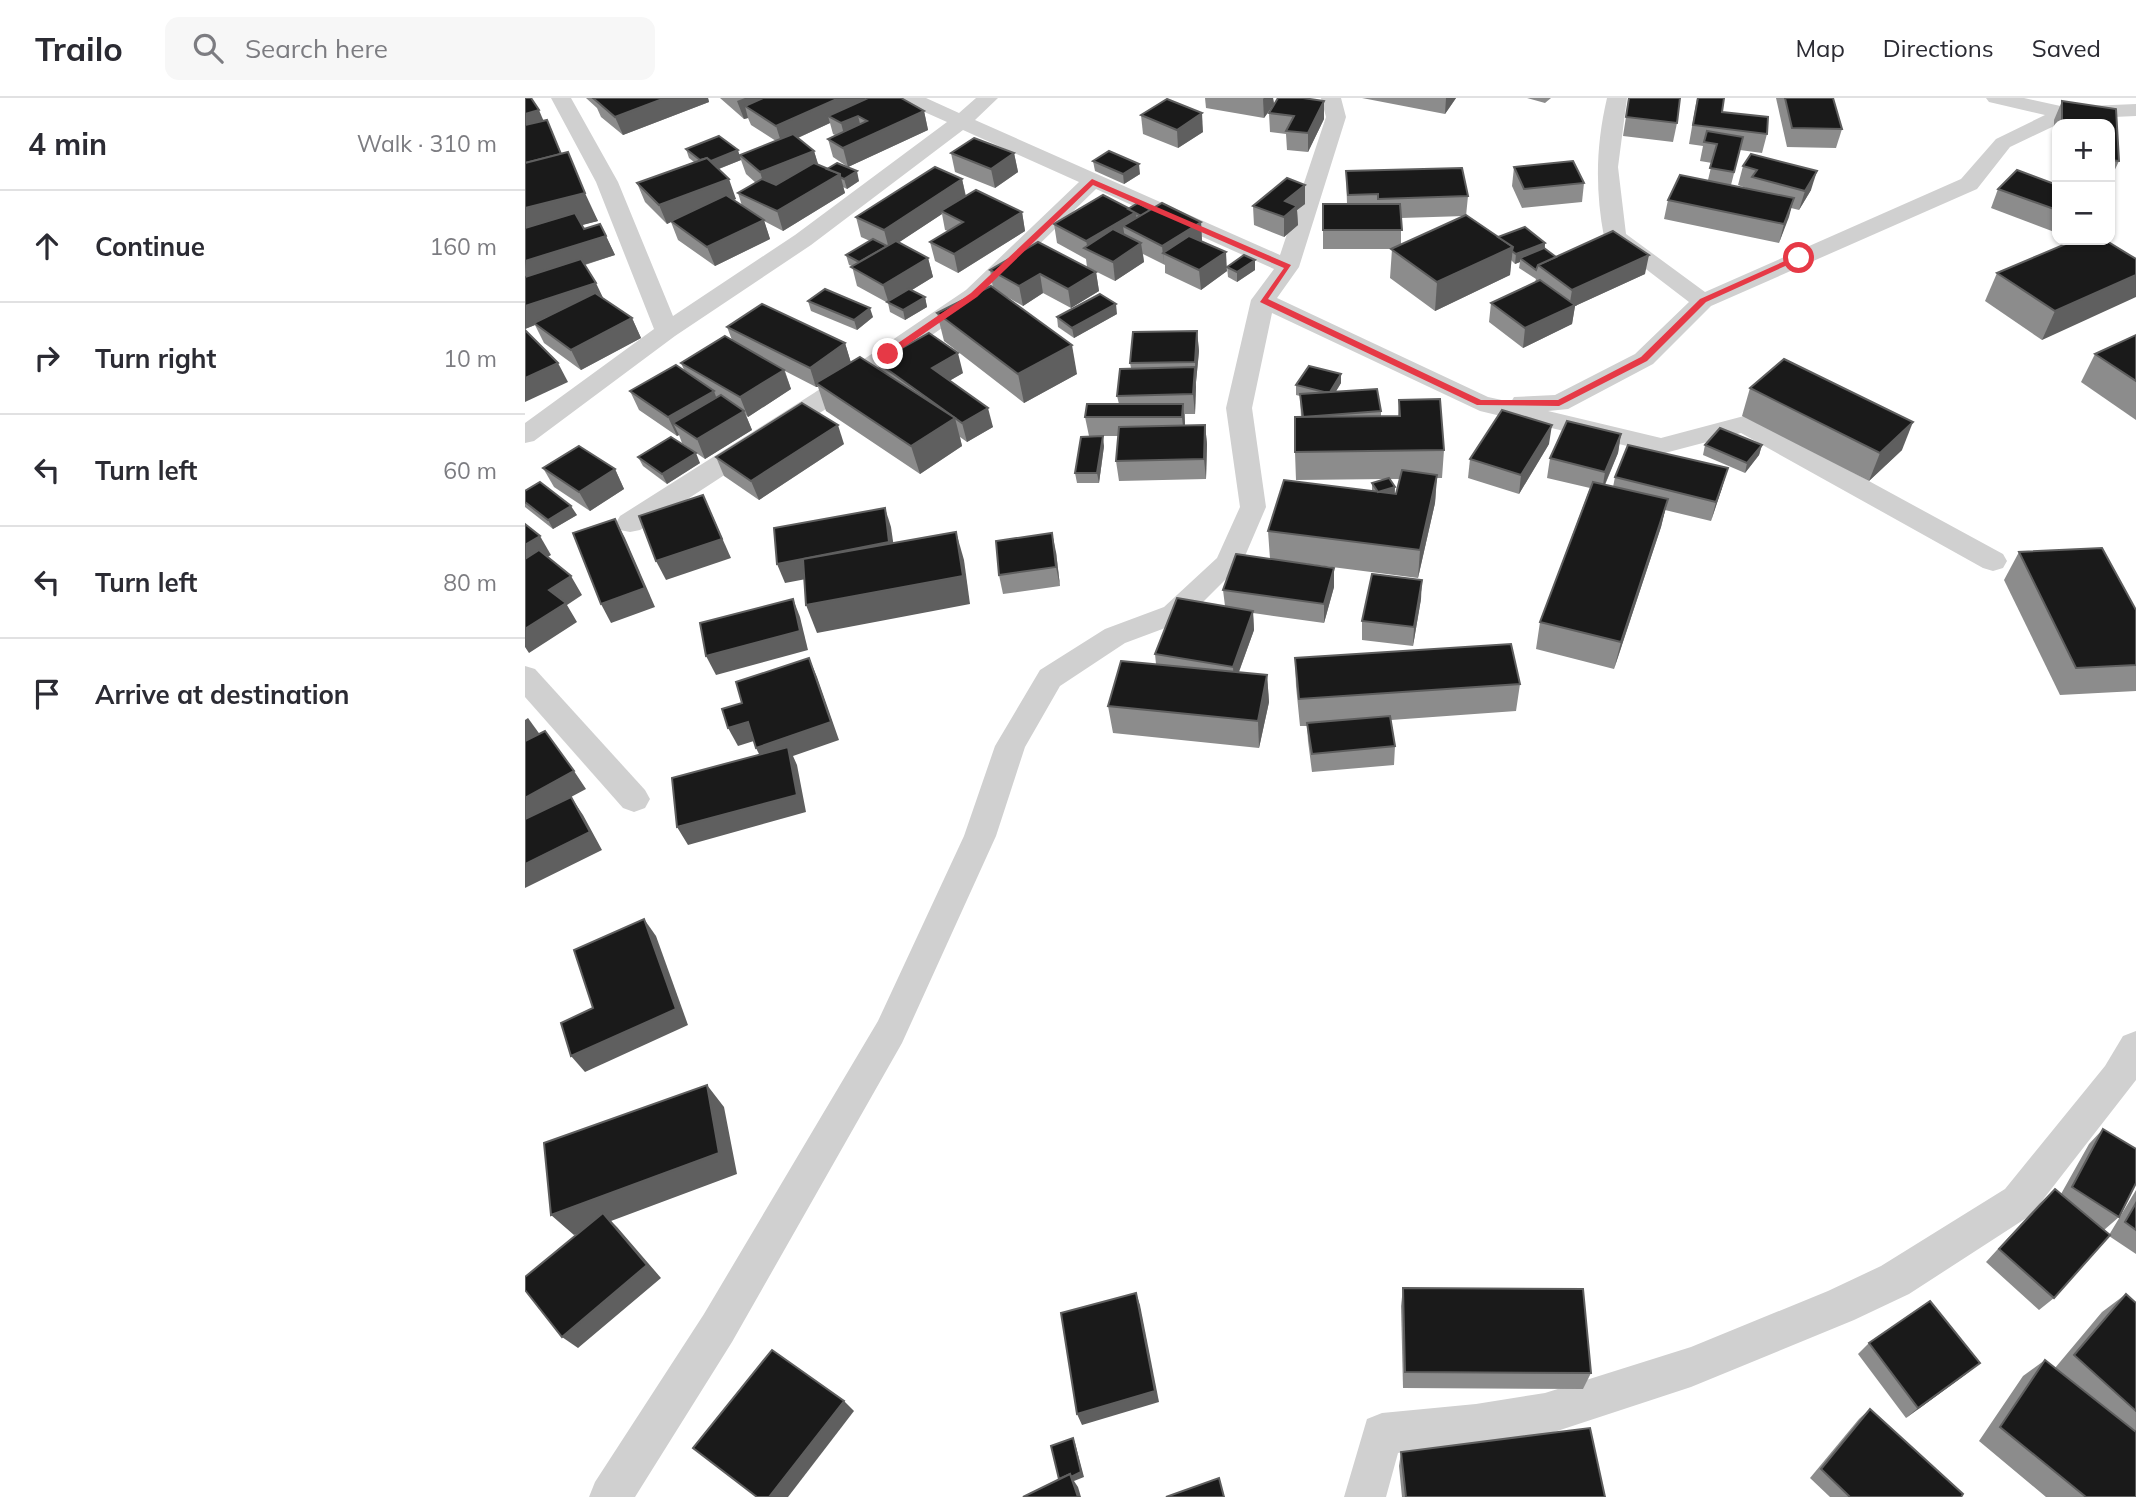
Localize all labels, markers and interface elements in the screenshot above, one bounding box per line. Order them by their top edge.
search box [165,17,655,80]
text: Trailo [35,28,123,69]
icon: search [189,29,227,67]
text: Search here [245,32,388,65]
text: Map [1795,33,1845,63]
text: Directions [1883,33,1994,63]
text: Saved [2032,33,2101,63]
map controls [2052,119,2115,245]
button: + [2052,119,2115,182]
text: 4 min [28,125,107,163]
text: Walk · 310 m [357,129,497,158]
button: − [2052,182,2115,245]
icon: ahead [28,227,66,265]
text: Continue [95,230,205,263]
text: 160 m [429,232,497,261]
route start [1783,242,1814,273]
route end [872,338,903,369]
icon: right [28,339,66,377]
text: Turn right [95,342,216,375]
text: 10 m [443,344,497,373]
icon: left [28,451,66,489]
text: Turn left [95,454,197,487]
text: 60 m [443,456,497,485]
icon: left [28,563,66,601]
text: Turn left [95,566,197,599]
text: 80 m [443,568,497,597]
icon: arrive [28,675,66,713]
text: Arrive at destination [95,678,350,711]

